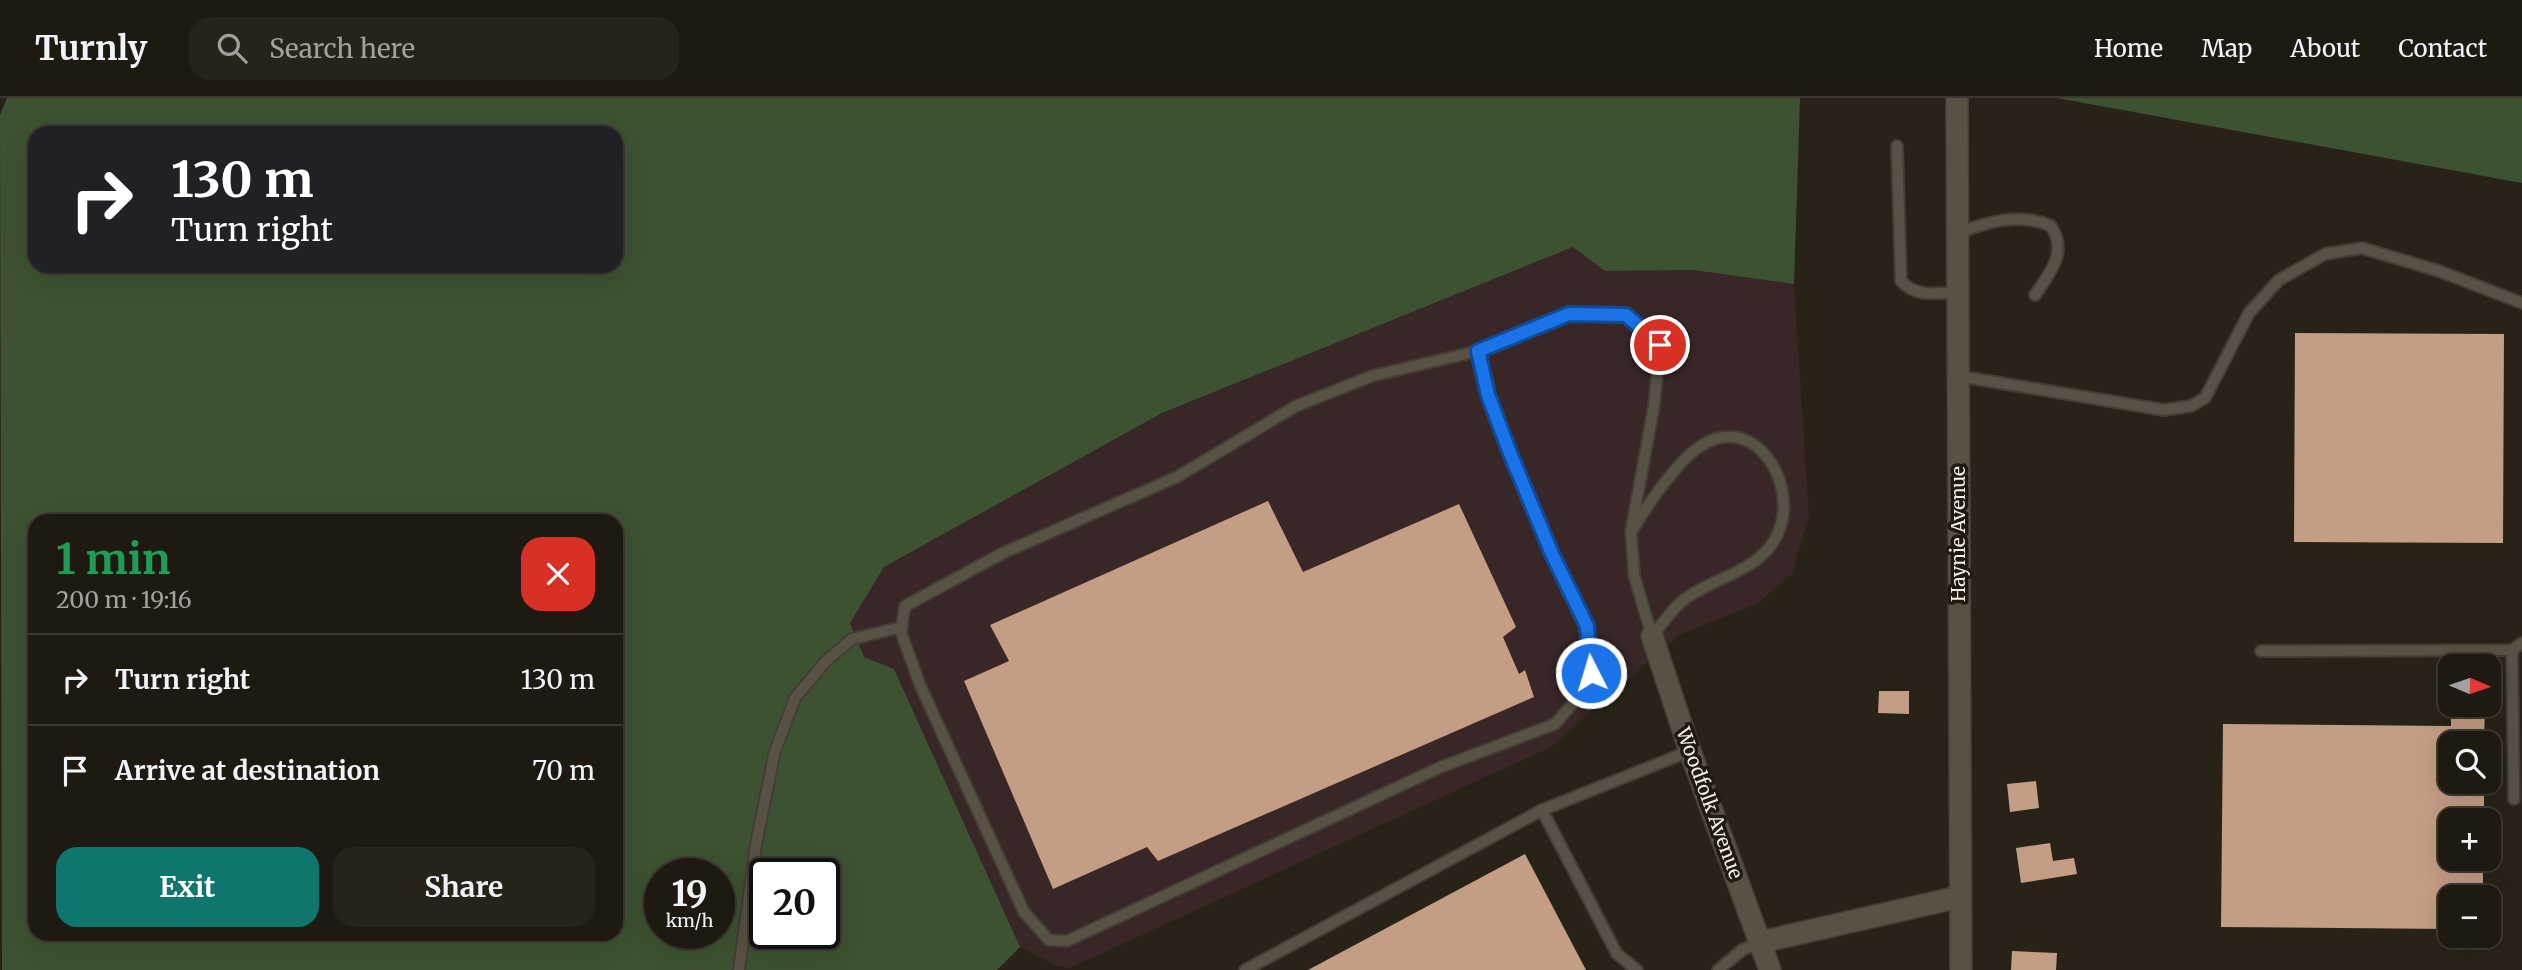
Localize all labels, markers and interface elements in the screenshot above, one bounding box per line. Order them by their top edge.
search box [189,17,679,80]
text: Turnly [35,28,147,69]
icon: search [213,29,251,67]
text: Search here [269,32,415,65]
text: Home [2094,33,2163,64]
text: Map [2201,33,2252,64]
text: About [2290,33,2360,64]
text: Contact [2398,33,2487,64]
text: 130 m [171,149,314,210]
icon: right [56,154,147,245]
text: Turn right [171,210,333,250]
pin [1630,315,1690,375]
icon: arrive [1641,326,1679,364]
street label: Haynie Avenue [1946,466,1970,602]
text: 1 min [56,533,170,585]
button: close [521,537,595,611]
text: 200 m · 19:16 [56,585,192,614]
position arrow [1554,636,1628,710]
north arrow [2438,654,2501,718]
map controls [2438,654,2501,948]
icon: right [56,661,94,699]
text: Turn right [115,663,250,696]
text: 130 m [521,663,595,696]
street label: Woodfolk Avenue [1671,723,1749,882]
button: search [2438,731,2501,794]
icon: arrive [56,752,94,790]
text: Arrive at destination [115,754,380,787]
text: 70 m [532,754,595,787]
button: + [2438,808,2501,871]
button: Exit [56,847,319,927]
button: Share [333,847,595,927]
speed limit sign: 20 [749,858,840,949]
text: 19 [671,872,708,916]
button: − [2438,885,2501,948]
text: km/h [666,909,713,932]

